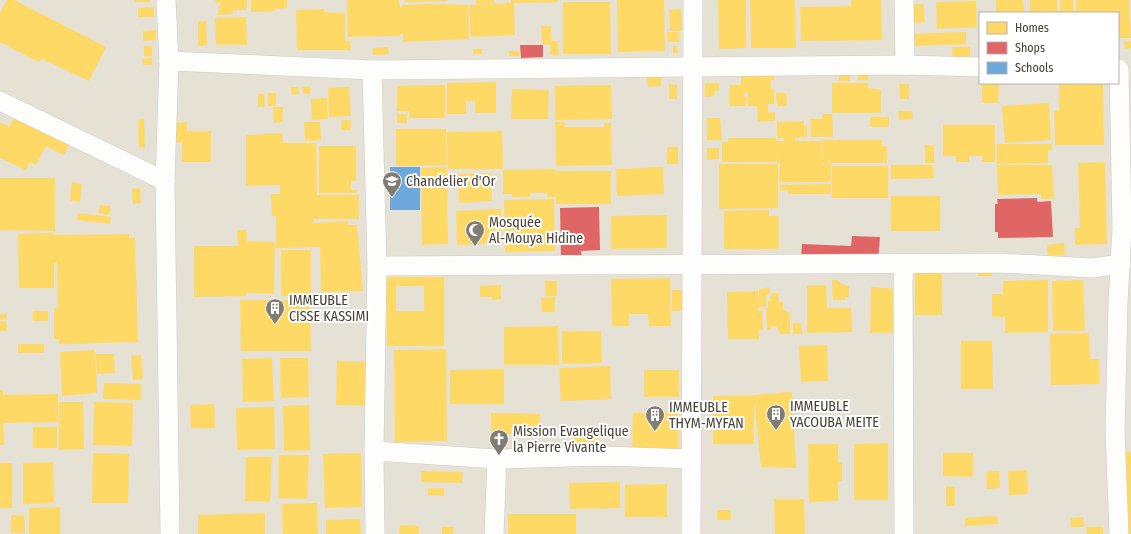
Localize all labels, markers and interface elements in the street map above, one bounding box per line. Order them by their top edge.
legend [979,12,1119,84]
text: Homes [1015,21,1049,35]
text: Shops [1015,41,1045,55]
text: Schools [1015,61,1053,75]
school or university icon: Chandelier d'Or [381,170,403,198]
place label: Chandelier d'Or [406,173,495,190]
place label: Mosquée Al-Mouya Hidine [489,214,583,247]
mosque icon: Mosquée Al-Mouya Hidine [464,219,486,247]
place label: IMMEUBLE CISSE KASSIMI [289,292,369,325]
building icon: IMMEUBLE CISSE KASSIMI [264,297,286,325]
place label: IMMEUBLE YACOUBA MEITE [790,398,879,431]
place label: IMMEUBLE THYM-MYFAN [669,399,744,432]
building icon: IMMEUBLE YACOUBA MEITE [765,403,787,431]
building icon: IMMEUBLE THYM-MYFAN [644,404,666,432]
place label: Mission Evangelique la Pierre Vivante [513,423,629,456]
church icon: Mission Evangelique la Pierre Vivante [488,428,510,456]

